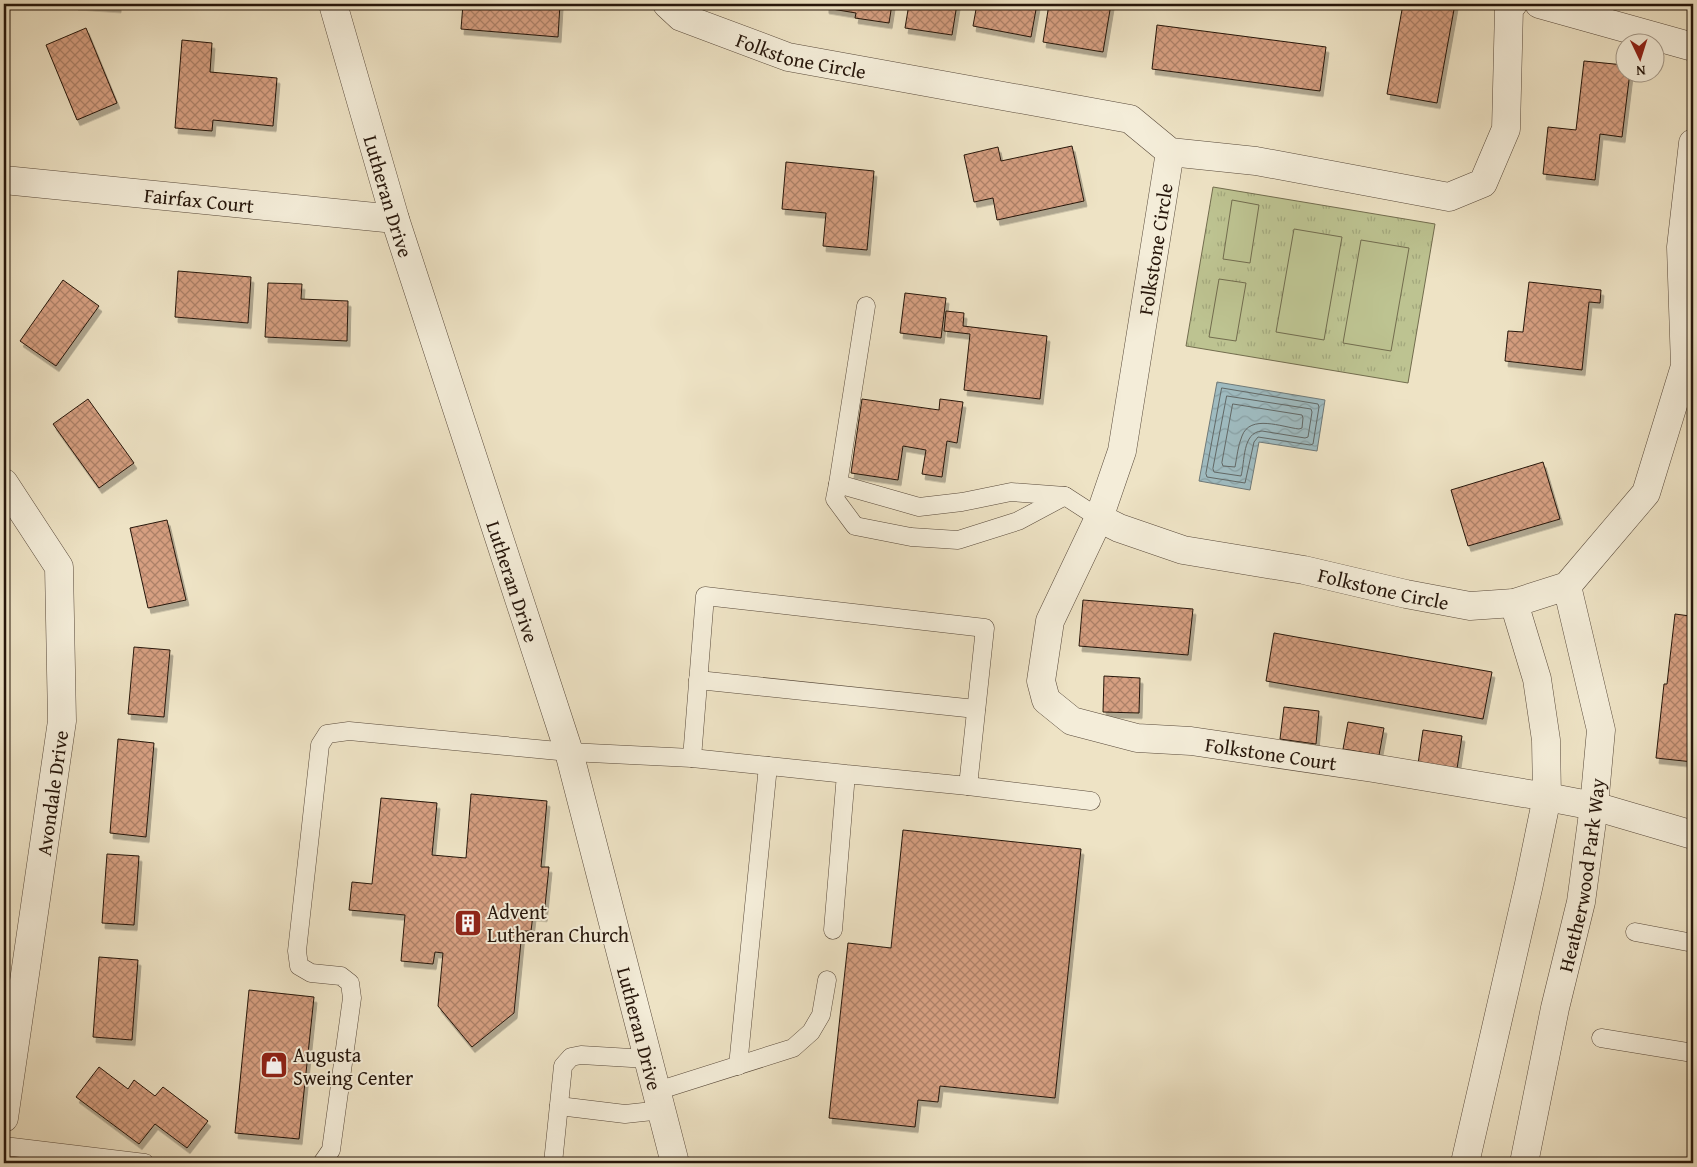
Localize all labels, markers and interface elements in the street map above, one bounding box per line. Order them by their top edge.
street label: Folkstone Circle [732,25,869,85]
north arrow [1614,32,1664,82]
text: N [1635,61,1646,81]
street label: Lutheran Drive [357,131,421,261]
street label: Fairfax Court [143,180,255,219]
street label: Folkstone Circle [1130,181,1180,317]
street label: Lutheran Drive [480,517,547,646]
street label: Folkstone Circle [1315,559,1451,616]
street label: Avondale Drive [29,728,75,858]
street label: Folkstone Court [1203,729,1339,777]
street label: Heatherwood Park Way [1550,777,1611,975]
place label: Advent Lutheran Church [487,897,629,949]
building icon: Advent Lutheran Church [453,908,483,938]
street label: Lutheran Drive [611,964,670,1093]
place label: Augusta Sweing Center [293,1040,413,1092]
shop icon: Augusta Sweing Center [259,1050,289,1080]

